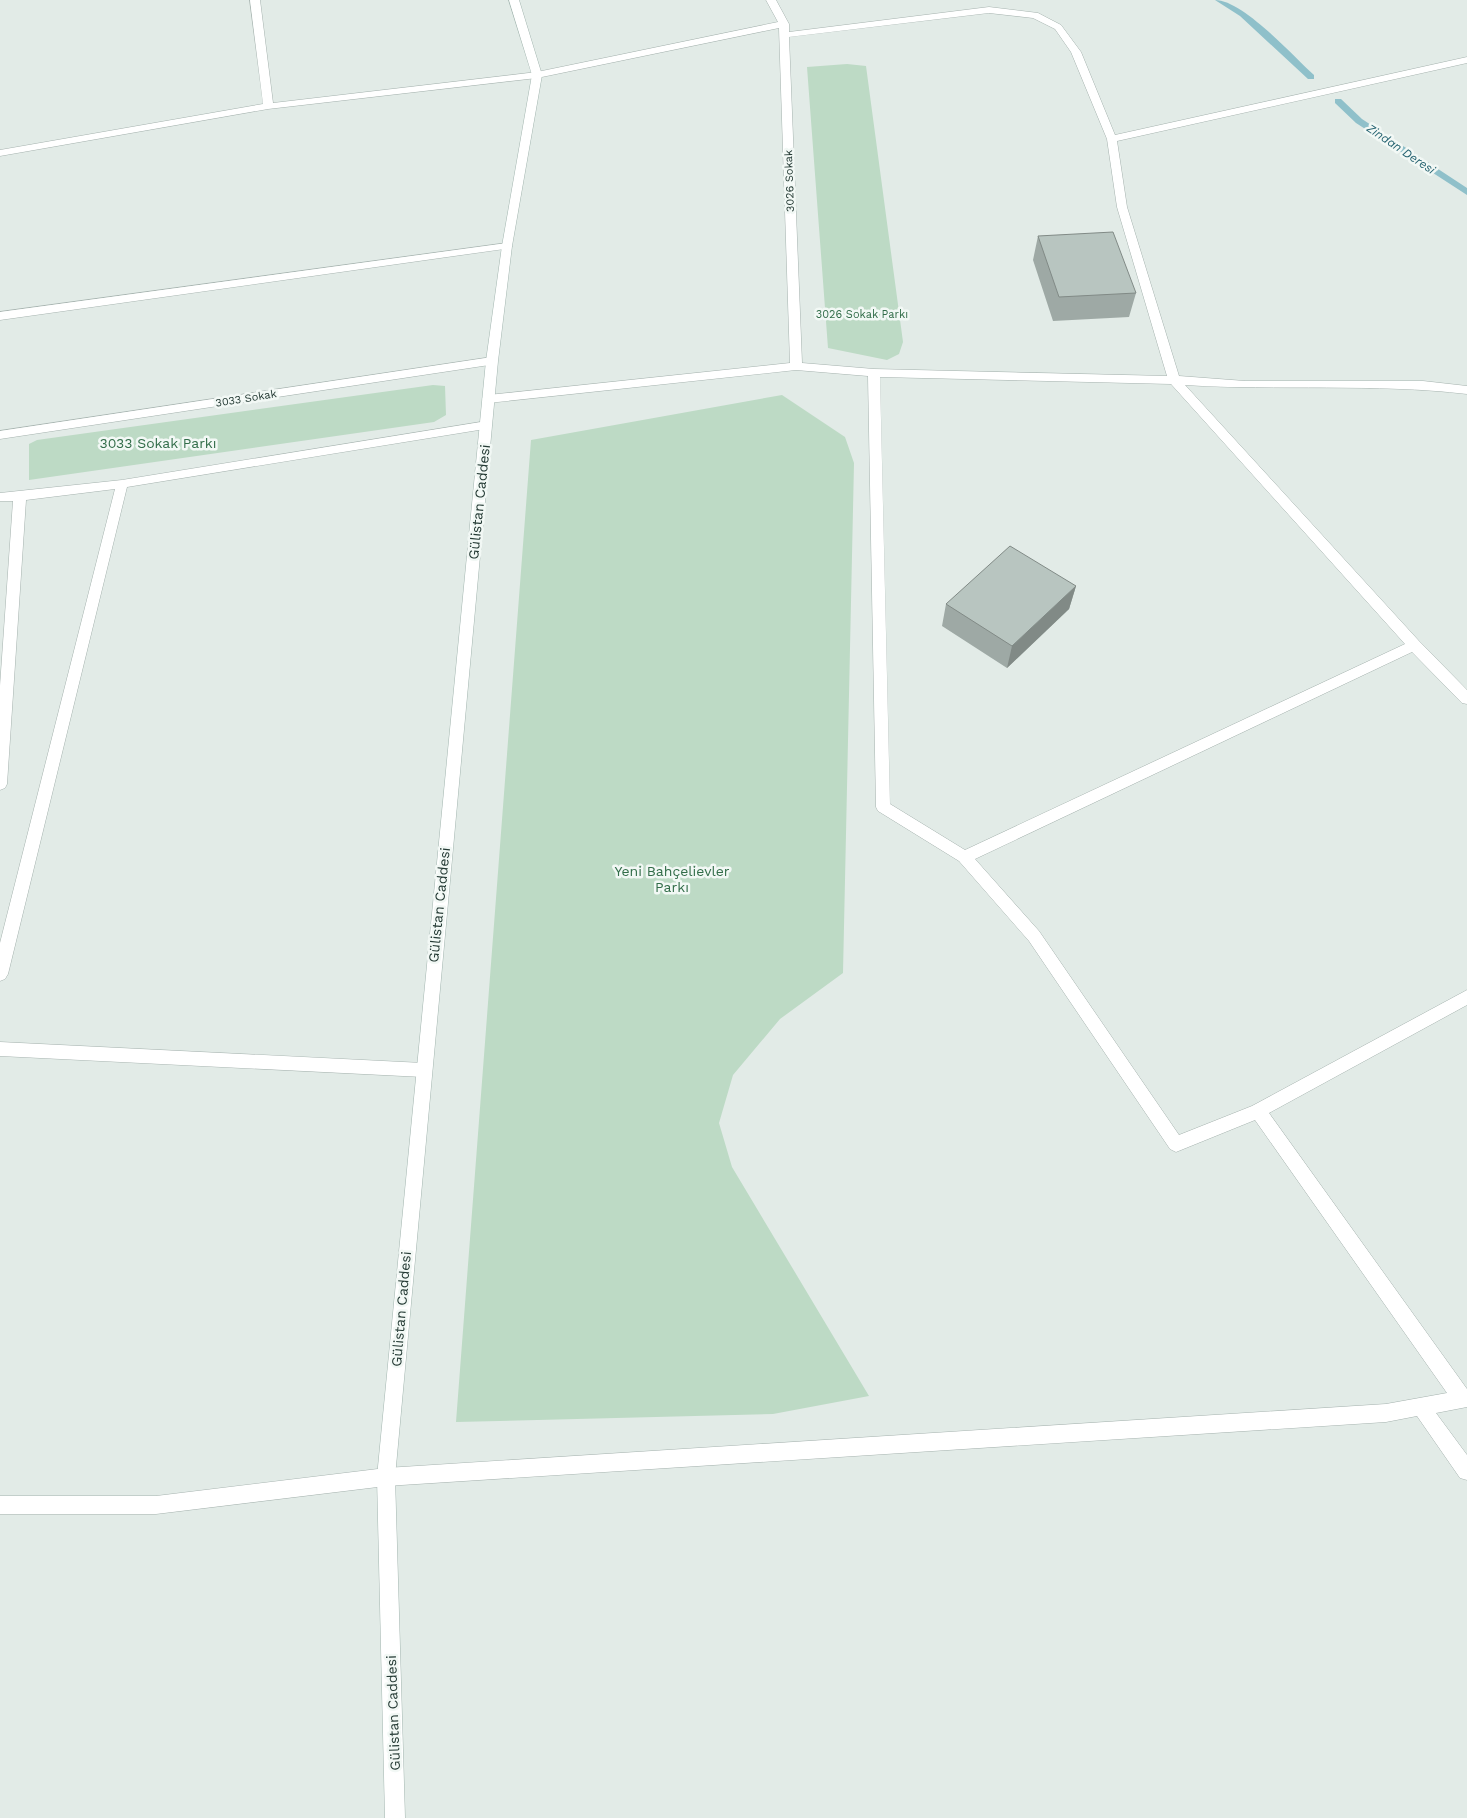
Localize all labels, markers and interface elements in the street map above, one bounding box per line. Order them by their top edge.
water label: Zindan Deresi [1363,120,1439,177]
street label: 3026 Sokak [782,150,797,212]
park label: 3026 Sokak Parkı [816,308,908,321]
street label: 3033 Sokak [215,387,278,410]
park label: 3033 Sokak Parkı [99,435,217,451]
street label: Gülistan Caddesi [465,444,493,560]
street label: Gülistan Caddesi [425,847,453,963]
park label: Yeni Bahçelievler Parkı [614,863,730,895]
street label: Gülistan Caddesi [388,1251,414,1367]
street label: Gülistan Caddesi [383,1655,403,1771]

